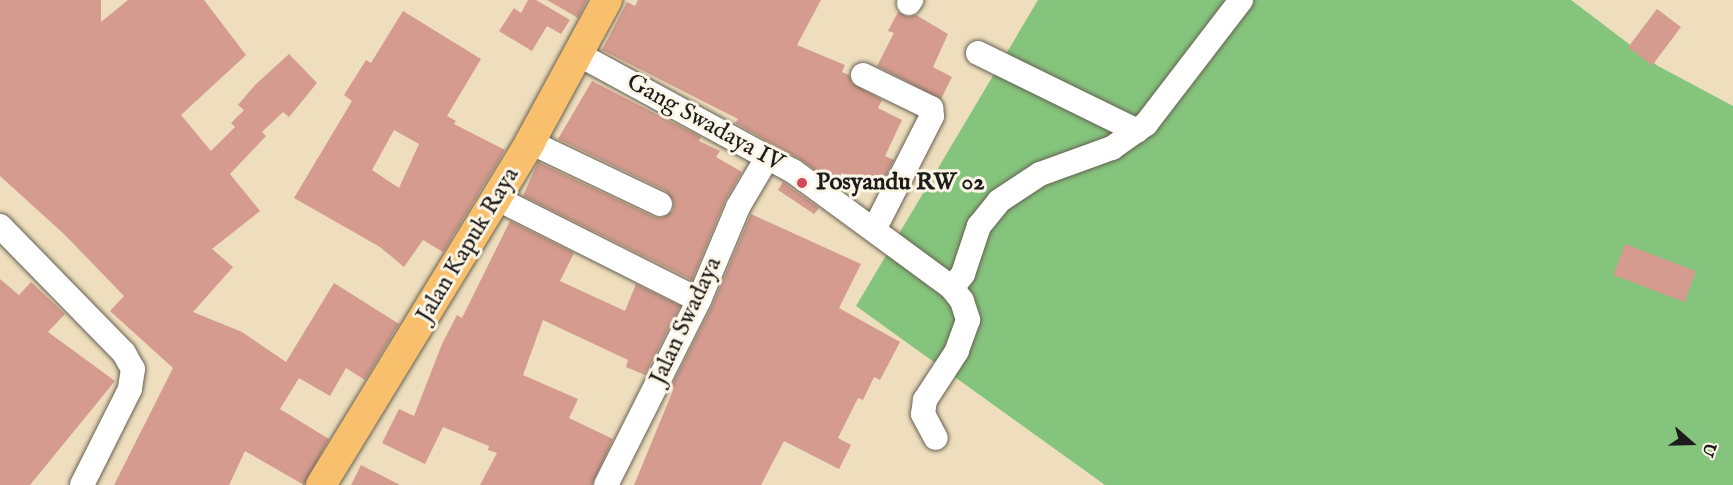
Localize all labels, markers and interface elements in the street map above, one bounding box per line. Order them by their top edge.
street label: Gang Swadaya IV [622,68,788,178]
street label: Jalan Kapuk Raya [410,162,526,328]
place label: Posyandu RW 02 [816,169,984,197]
marker: Posyandu RW 02 [793,174,811,192]
street label: Jalan Swadaya [644,253,728,389]
north arrow [1661,413,1721,473]
text: U [1696,439,1720,459]

